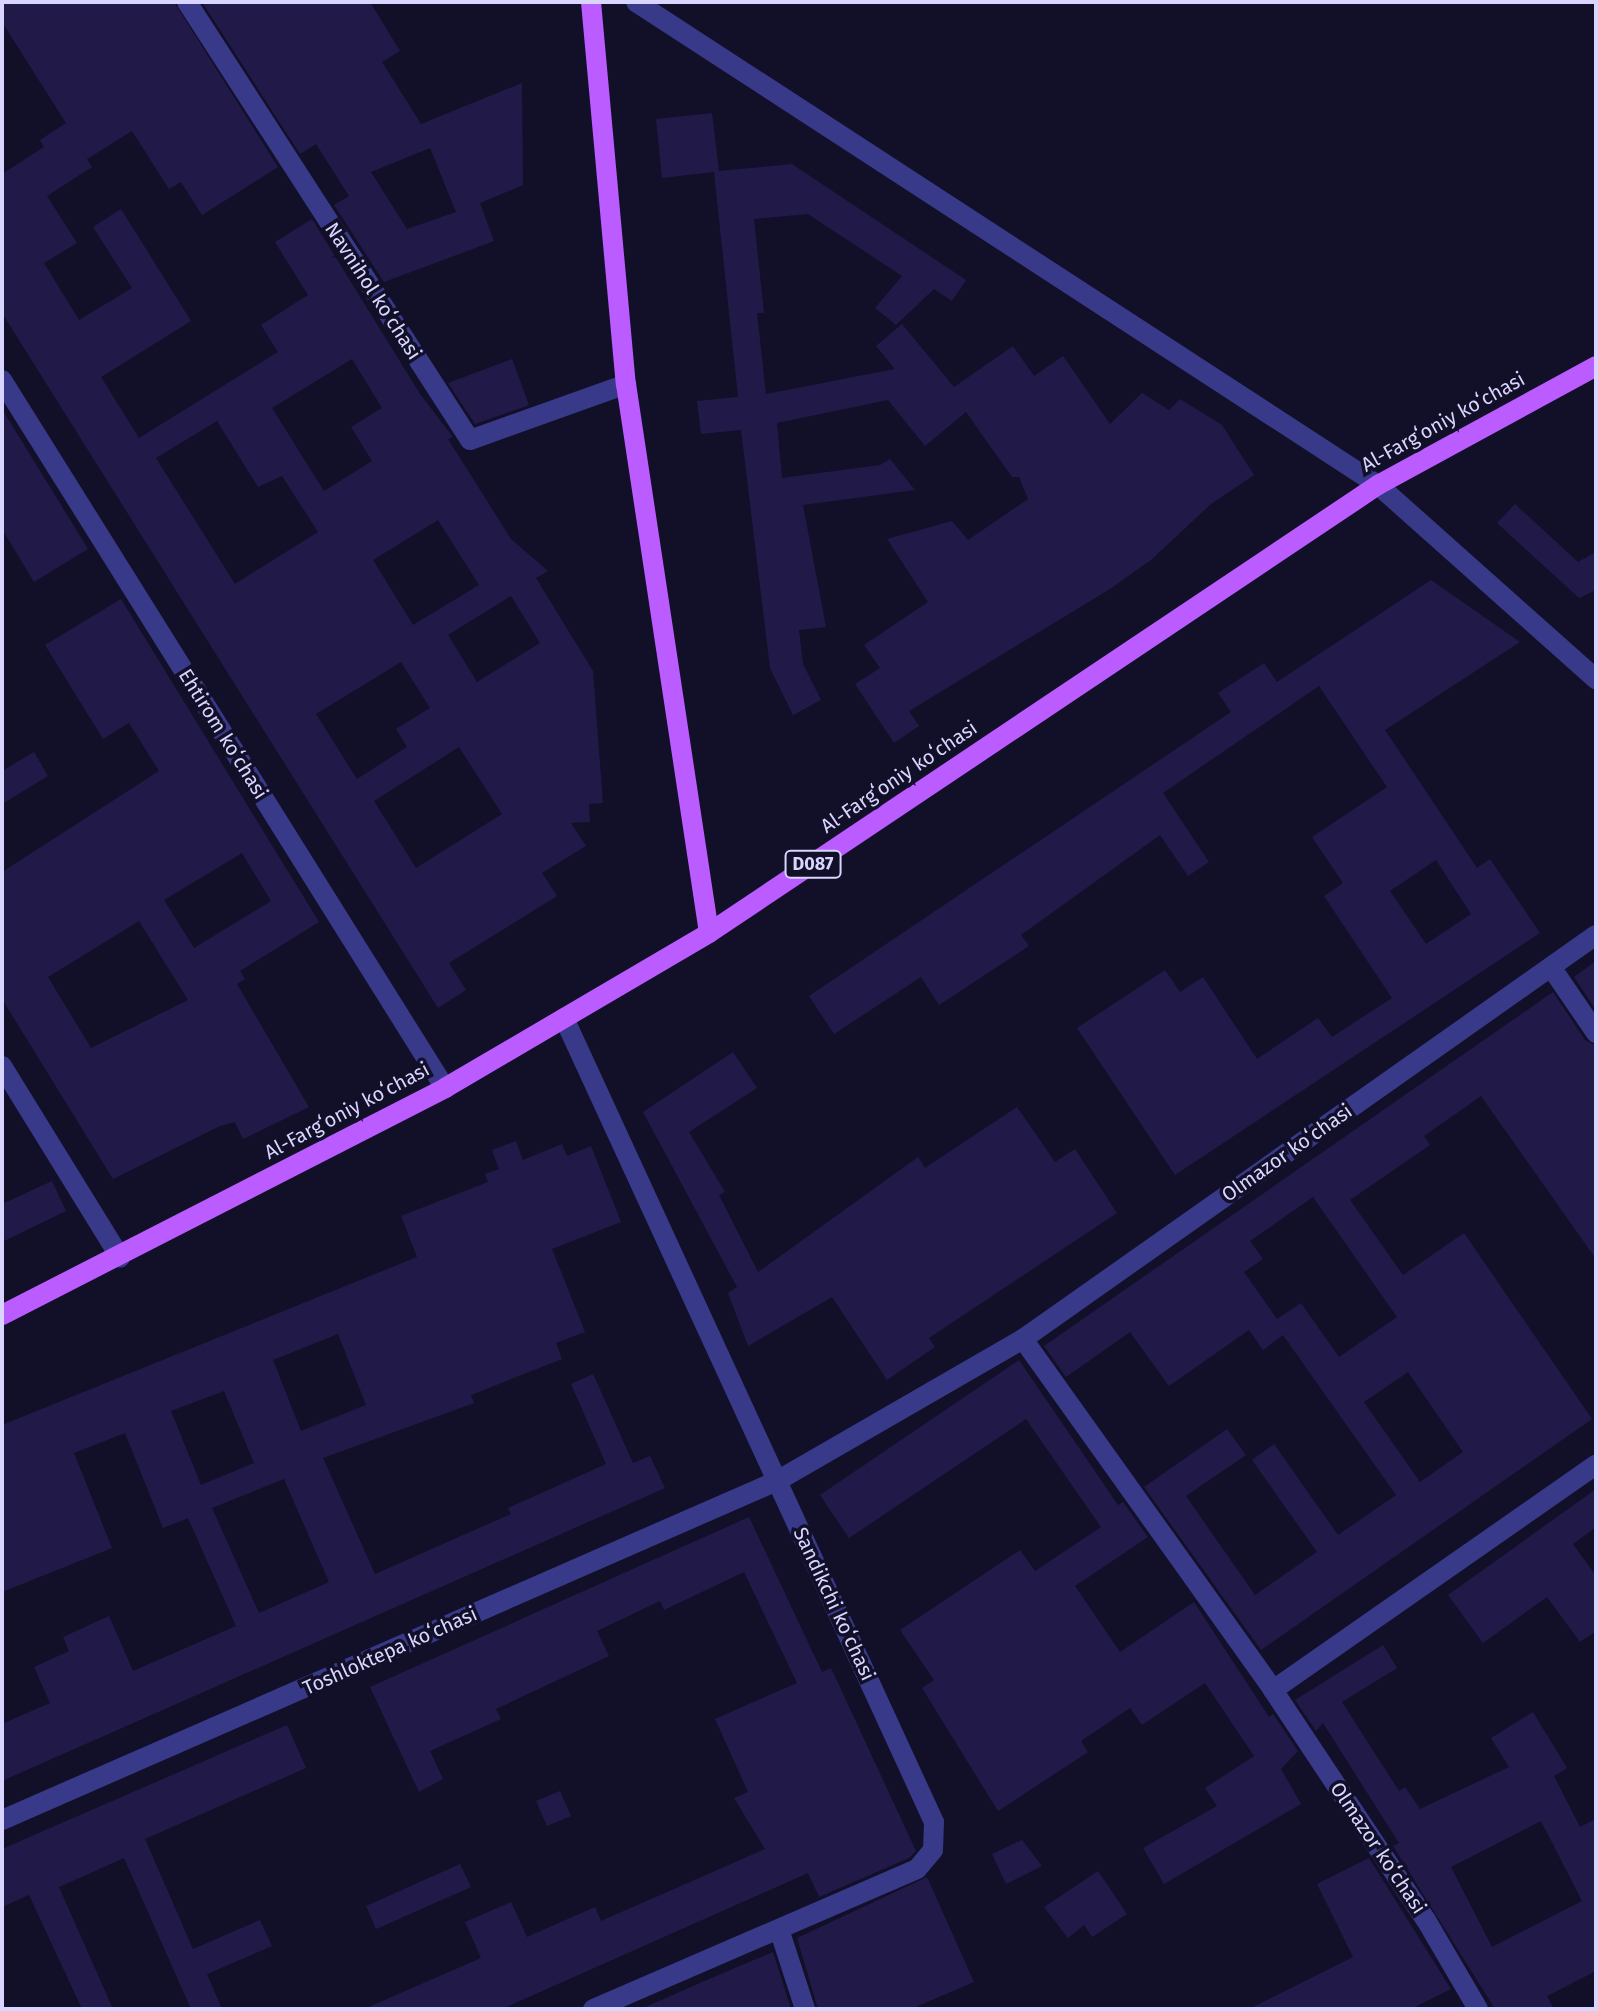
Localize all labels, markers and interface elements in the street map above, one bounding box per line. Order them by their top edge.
street label: Navnihol koʻchasi [320,218,426,364]
street label: Al-Fargʻoniy koʻchasi [1357,367,1529,477]
street label: Ehtirom koʻchasi [173,664,273,804]
street label: Al-Fargʻoniy koʻchasi [816,716,982,838]
road number: D087 [783,850,843,878]
street label: Al-Fargʻoniy koʻchasi [260,1057,434,1165]
street label: Olmazor koʻchasi [1217,1099,1357,1207]
street label: Sandikchi koʻchasi [788,1524,880,1684]
street label: Toshloktepa koʻchasi [299,1602,481,1700]
street label: Olmazor koʻchasi [1325,1778,1431,1918]

